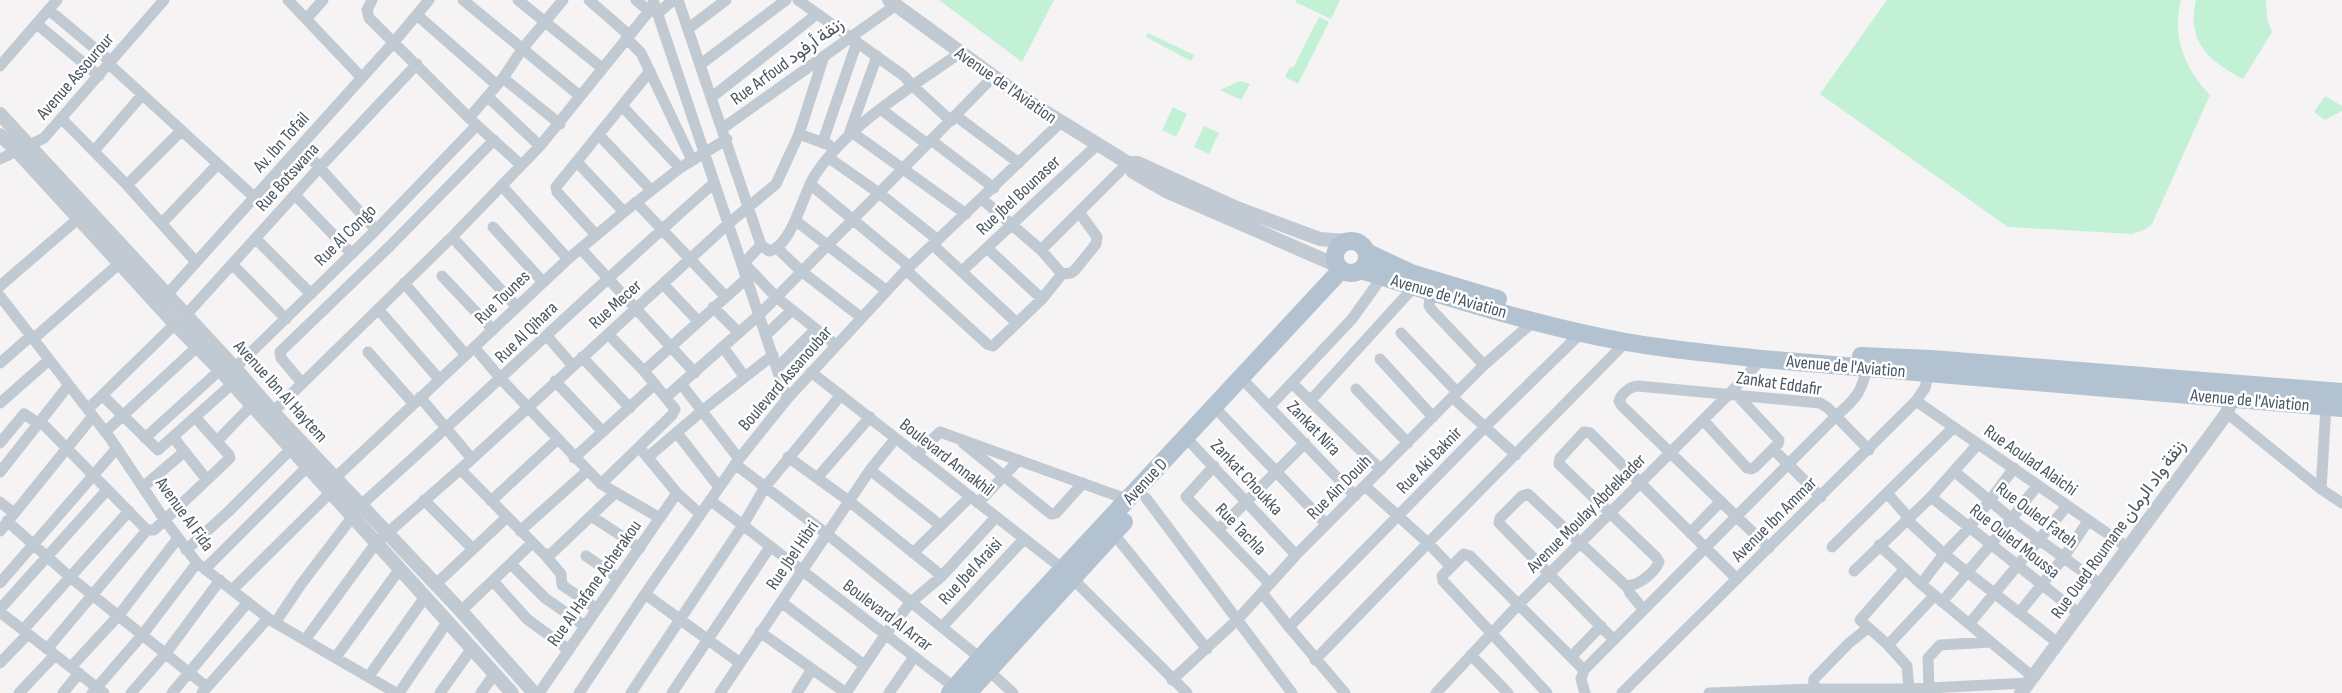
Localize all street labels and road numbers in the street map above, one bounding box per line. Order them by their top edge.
street label: Rue Arfoud زنقة أرفود [727,13,848,109]
street label: Avenue Assourour [32,29,119,124]
street label: Avenue de l'Aviation [950,42,1061,128]
street label: Av. Ibn Tofail [248,108,314,177]
street label: Rue Botswana [251,139,324,216]
street label: Rue Jbel Bounaser [972,151,1065,240]
street label: Rue Al Congo [310,200,381,271]
street label: Rue Tounes [470,266,534,329]
street label: Avenue de l'Aviation [1388,270,1509,323]
street label: Rue Mecer [585,275,646,333]
street label: Rue Al Qihara [491,297,562,367]
street label: Boulevard Assanoubar [734,322,837,435]
street label: Avenue Ibn Al Haytem [229,335,332,447]
street label: Avenue de l'Aviation [1785,351,1906,382]
street label: Zankat Eddafir [1735,367,1823,400]
street label: Avenue de l'Aviation [2189,385,2310,416]
street label: Zankat Nira [1282,396,1345,460]
street label: Boulevard Annakhil [895,414,998,501]
street label: Rue Aoulad Alaichi [1980,420,2082,500]
street label: Rue Aki Baknir [1392,422,1466,498]
street label: Zankat Choukka [1206,435,1287,520]
street label: Rue Oued Roumane زنقة واد الرمان [2047,436,2190,623]
street label: Avenue Moulay Abdelkader [1522,449,1650,578]
street label: Rue Ain Douih [1303,451,1376,524]
street label: Avenue D [1118,454,1172,510]
street label: Avenue Ibn Ammar [1727,472,1821,567]
street label: Avenue Al Fida [150,473,218,555]
street label: Rue Ouled Fateh [1992,478,2082,553]
street label: Rue Tachla [1211,499,1271,560]
street label: Rue Ouled Moussa [1965,500,2064,583]
street label: Rue Al Hafane Acherakou [543,516,646,650]
street label: Rue Jbel Hibri [762,517,823,594]
street label: Rue Jbel Araisi [934,534,1007,609]
street label: Boulevard Al Arrar [839,575,937,656]

